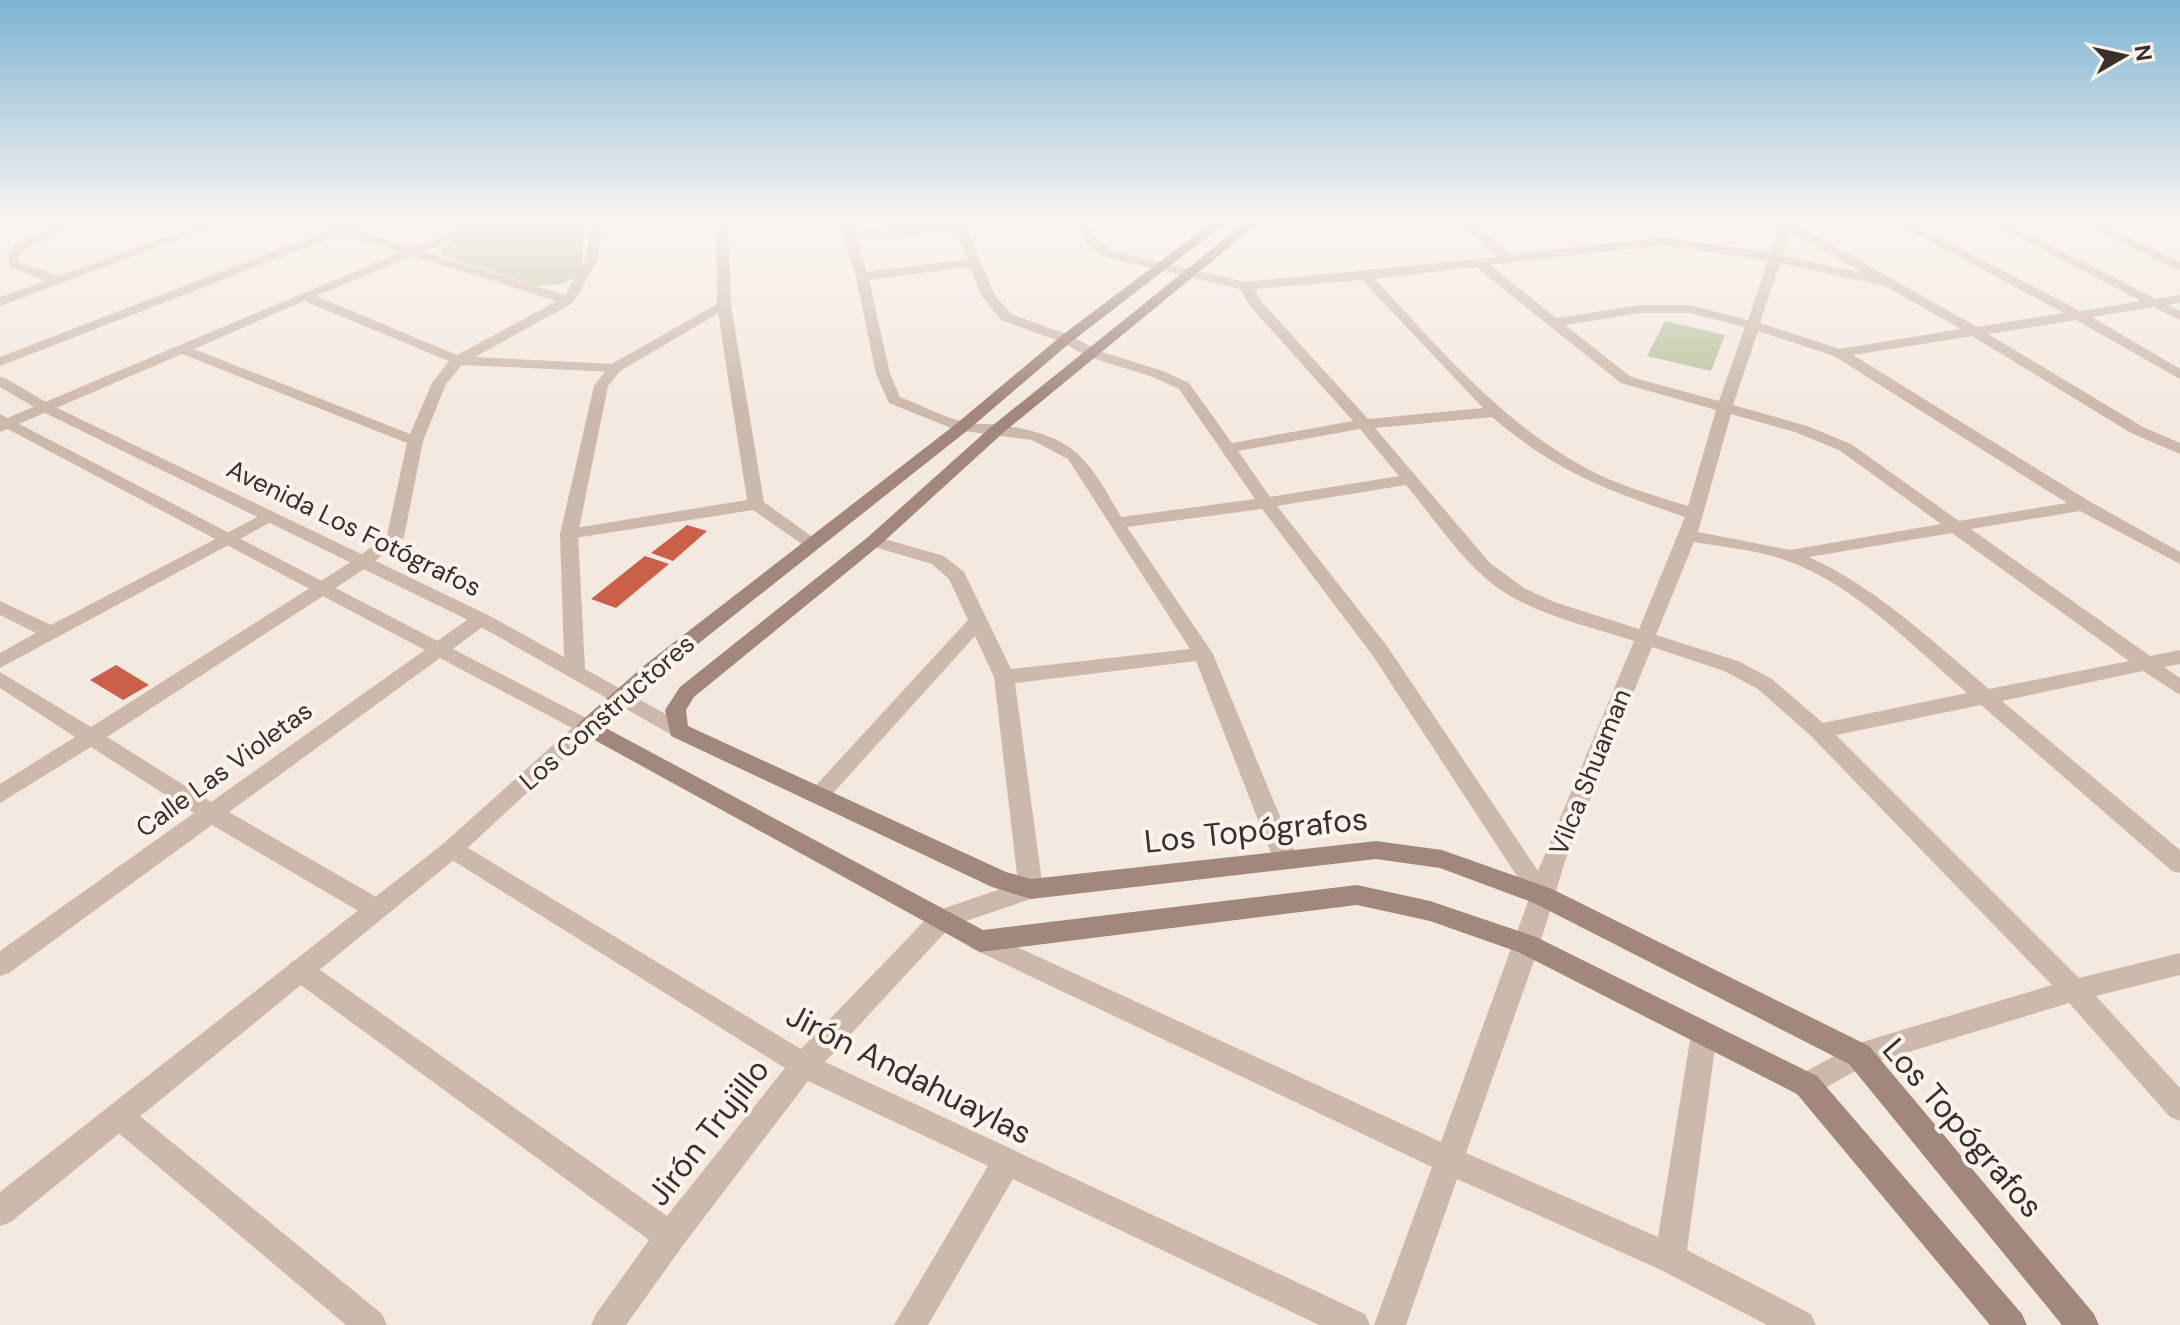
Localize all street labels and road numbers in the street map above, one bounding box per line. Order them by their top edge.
street label: Avenida Los Fotógrafos [221,452,487,604]
street label: Los Constructores [512,627,702,797]
street label: Vilca Shuaman [1541,684,1639,860]
street label: Calle Las Violetas [129,693,319,845]
street label: Los Topógrafos [1142,797,1370,863]
street label: Jirón Andahuaylas [779,994,1039,1154]
street label: Los Topógrafos [1874,1030,2052,1226]
street label: Jirón Trujillo [637,1050,779,1214]

